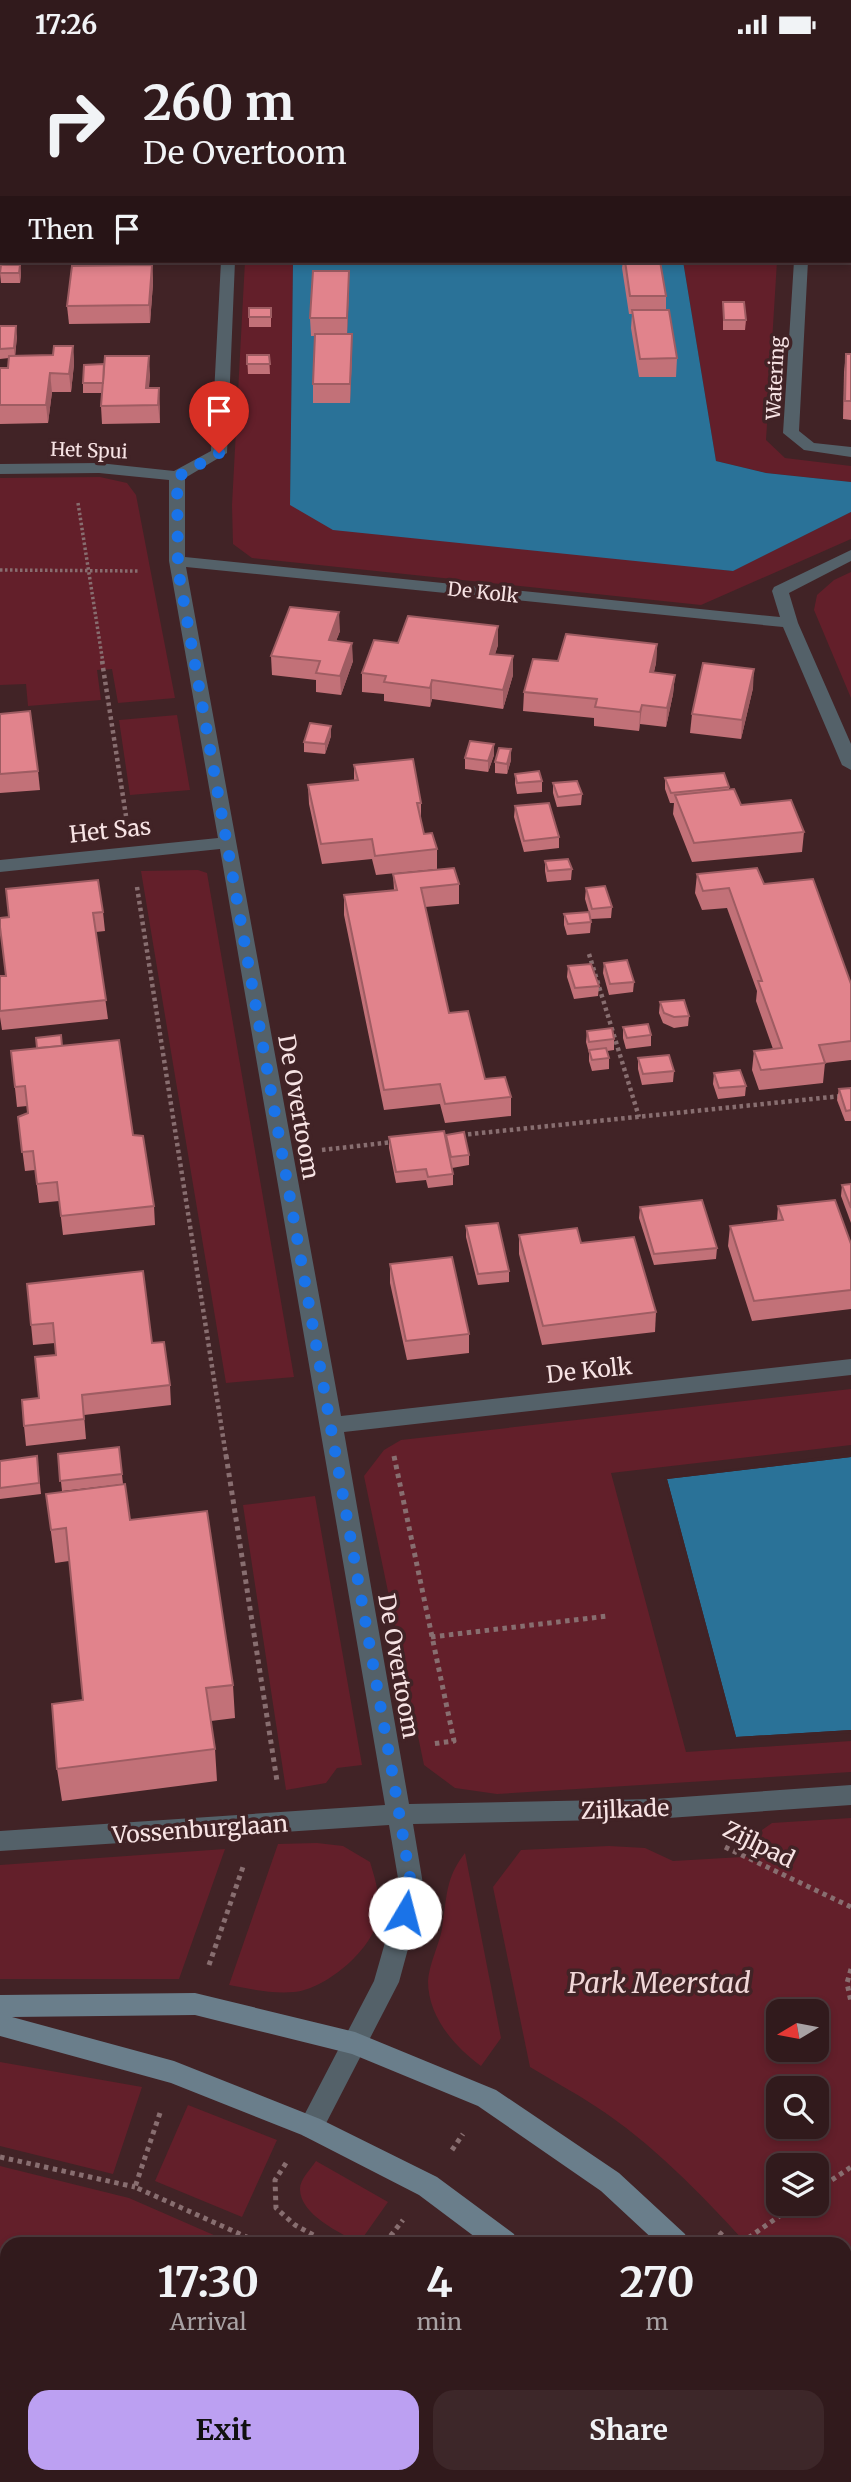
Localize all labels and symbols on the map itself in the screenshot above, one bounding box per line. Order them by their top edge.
street label: Watering [761,335,789,421]
pin [189,381,249,453]
street label: Het Spui [50,437,128,463]
street label: De Kolk [446,576,520,608]
street label: Het Sas [68,811,152,849]
street label: De Overtoom [272,1032,326,1182]
street label: De Kolk [545,1351,634,1389]
street label: De Overtoom [372,1591,426,1741]
street label: Zijlkade [580,1793,670,1825]
street label: Vossenburglaan [110,1808,289,1850]
street label: Zijlpad [719,1814,800,1874]
position arrow [368,1876,442,1950]
park label: Park Meerstad [567,1965,751,2001]
north arrow [766,1999,830,2061]

